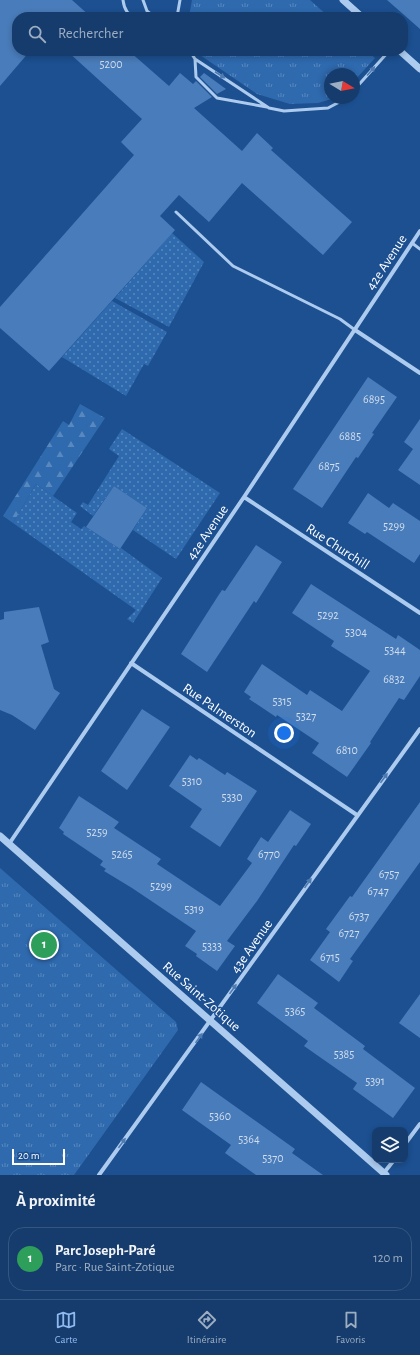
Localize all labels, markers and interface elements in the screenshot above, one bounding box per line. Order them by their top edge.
search box [12,12,408,56]
icon: search [26,23,48,45]
text: Rechercher [58,26,123,41]
house number: 5200 [99,58,123,70]
one-way arrow [367,65,376,76]
north arrow [324,68,360,104]
one-way arrow [214,72,225,79]
street label: 42e Avenue [364,232,410,293]
house number: 6895 [363,393,385,405]
house number: 6885 [339,430,361,442]
house number: 6875 [318,460,340,472]
street label: 42e Avenue [184,503,231,562]
house number: 5299 [383,520,405,532]
street label: Rue Churchill [303,521,372,572]
house number: 5292 [317,609,339,621]
house number: 5304 [345,626,367,638]
house number: 5344 [384,644,406,656]
house number: 6832 [383,673,405,685]
street label: Rue Palmerston [180,681,259,741]
house number: 5315 [272,695,292,707]
house number: 5327 [296,710,316,722]
your location [274,723,294,743]
house number: 6810 [336,744,358,756]
one-way arrow [380,772,388,783]
house number: 5310 [182,775,202,787]
house number: 5330 [221,791,243,803]
house number: 5259 [86,826,108,838]
house number: 5265 [111,848,133,860]
house number: 6770 [258,848,280,860]
house number: 6757 [379,868,399,880]
one-way arrow [304,878,313,889]
house number: 5299 [150,880,172,892]
house number: 6747 [367,885,389,897]
house number: 5319 [184,903,204,915]
house number: 6737 [349,910,369,922]
street label: 43e Avenue [228,917,275,976]
house number: 6727 [338,927,360,939]
pin: 1 [31,930,57,960]
house number: 5333 [202,940,222,952]
house number: 6715 [320,951,340,963]
street label: Rue Saint-Zotique [160,959,243,1034]
one-way arrow [229,984,237,995]
house number: 5365 [285,1005,305,1017]
one-way arrow [195,1033,203,1044]
house number: 5385 [334,1048,354,1060]
house number: 5391 [365,1075,385,1087]
house number: 5360 [209,1110,231,1122]
map controls [372,1127,408,1163]
button: layers [372,1127,408,1163]
house number: 5364 [238,1133,260,1145]
one-way arrow [118,1138,126,1149]
scale bar [12,1147,65,1166]
text: 20 m [18,1150,39,1161]
house number: 5370 [262,1152,284,1164]
text: À proximité [16,1192,96,1209]
text: Parc Joseph-Paré [55,1243,156,1258]
text: 1 [28,1252,32,1265]
text: 120 m [373,1252,403,1265]
text: Parc · Rue Saint-Zotique [55,1261,175,1274]
tab: Carte [55,1309,77,1346]
tab: Itinéraire [187,1309,226,1346]
tab: Favoris [336,1309,365,1346]

